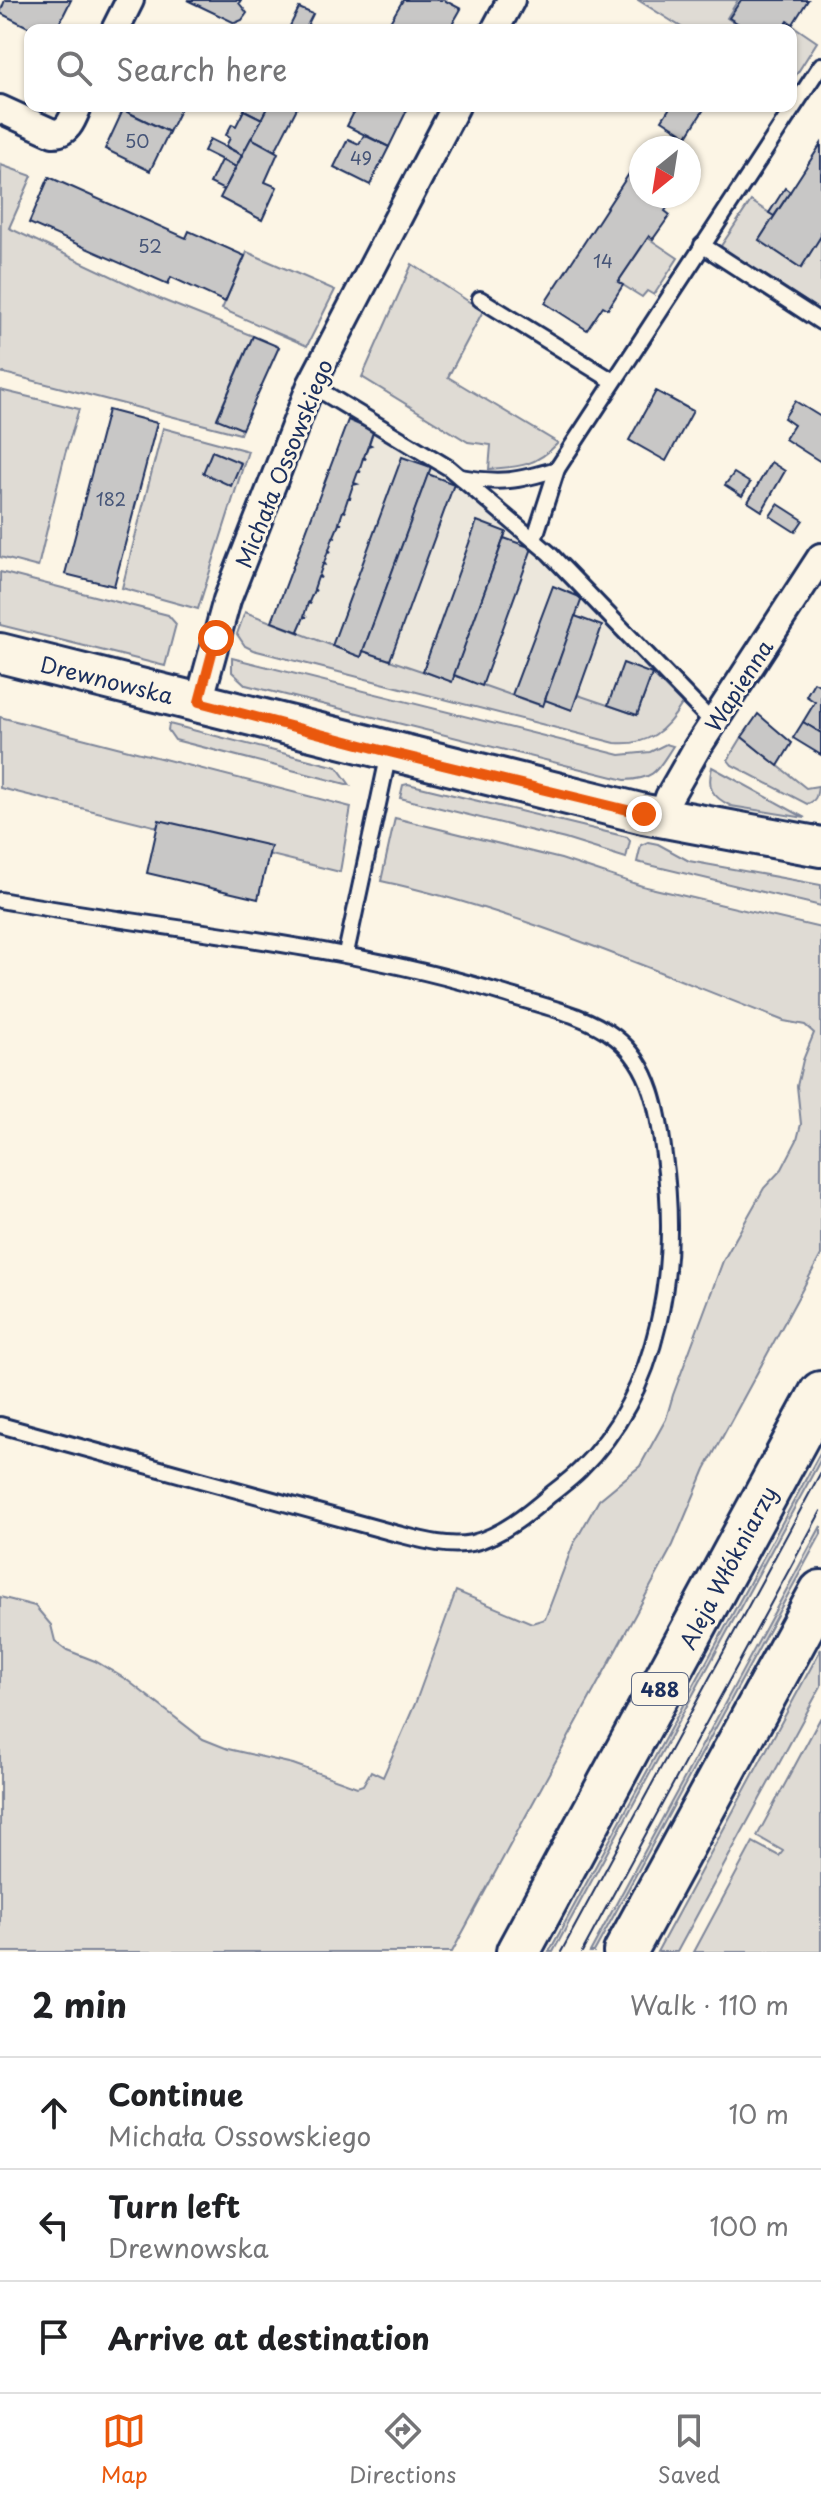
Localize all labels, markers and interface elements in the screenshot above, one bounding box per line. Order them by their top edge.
search box [24,24,797,112]
icon: search [52,46,96,90]
text: Search here [116,46,288,91]
house number: 50 [125,127,149,154]
north arrow [629,136,701,208]
house number: 49 [350,144,372,171]
house number: 52 [138,232,162,259]
house number: 14 [593,247,613,274]
street label: Michała Ossowskiego [226,354,340,572]
house number: 182 [96,485,126,512]
route start [198,620,234,656]
street label: Wapienna [696,632,780,738]
street label: Drewnowska [37,647,177,712]
route end [626,796,662,832]
street label: Aleja Włókniarzy [670,1479,784,1655]
road number: 488 [632,1673,688,1705]
text: 2 min [32,1978,127,2030]
text: Walk · 110 m [630,1985,789,2024]
text: Continue [108,2071,243,2116]
icon: ahead [32,2091,76,2135]
text: 10 m [728,2094,789,2133]
text: Michała Ossowskiego [108,2116,371,2155]
text: Turn left [108,2183,240,2228]
icon: left [32,2203,76,2247]
text: 100 m [709,2206,789,2245]
text: Drewnowska [108,2228,269,2267]
icon: arrive [32,2315,76,2359]
text: Arrive at destination [108,2315,430,2360]
tab: Map [101,2409,148,2490]
tab: Directions [349,2409,456,2490]
tab: Saved [658,2409,720,2490]

